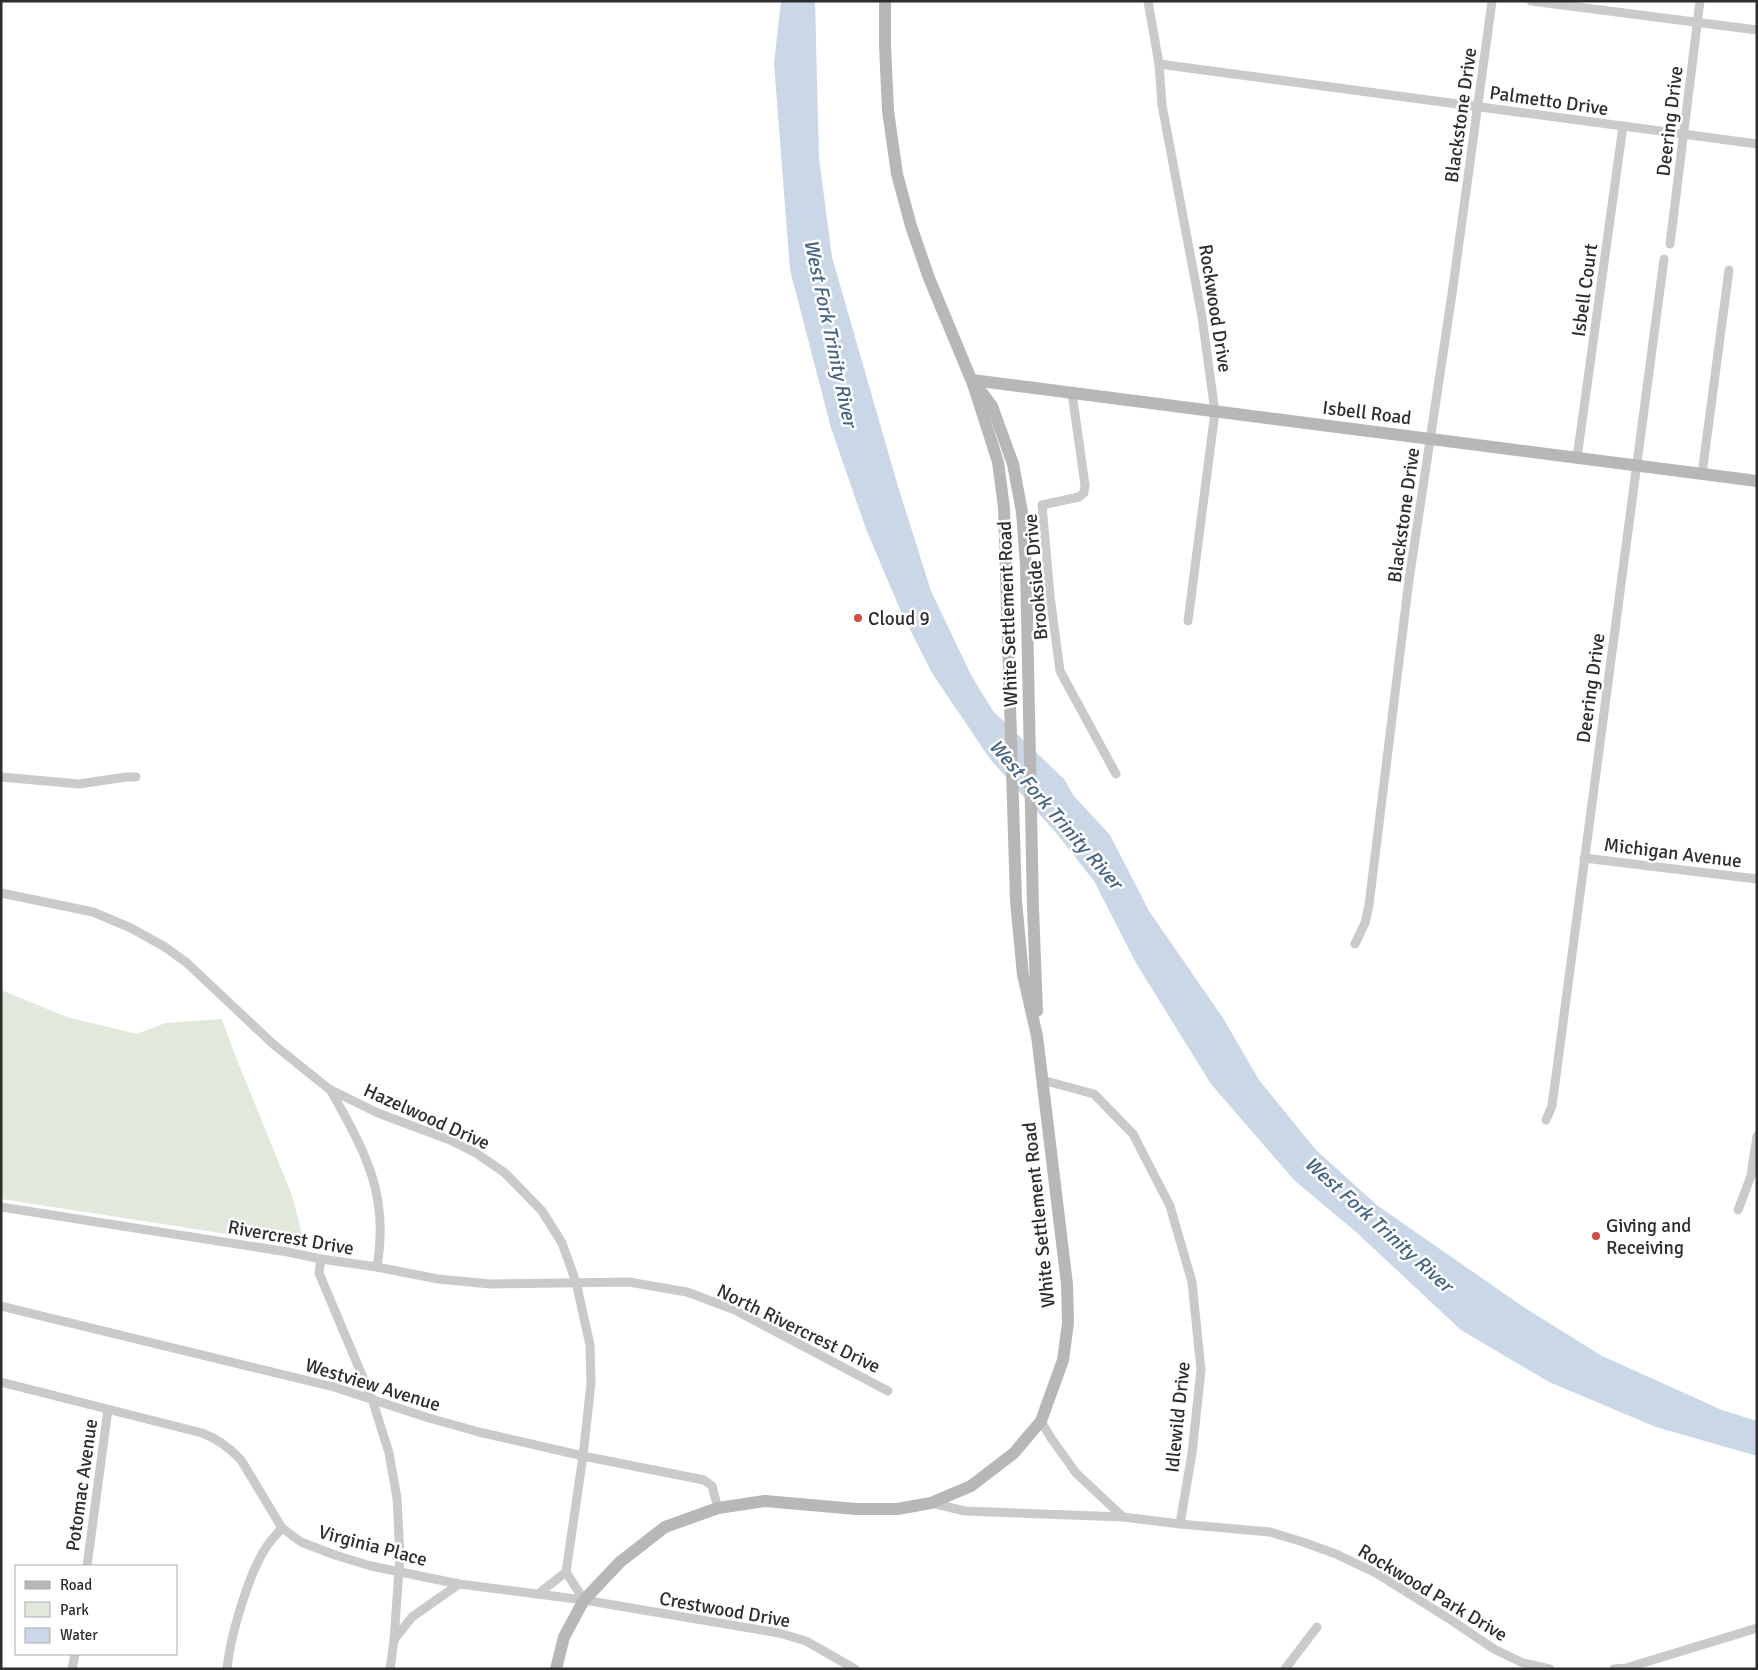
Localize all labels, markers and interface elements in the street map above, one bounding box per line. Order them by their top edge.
street label: Blackstone Drive [1440,46,1482,184]
street label: Deering Drive [1651,65,1689,178]
street label: Palmetto Drive [1488,81,1610,121]
water label: West Fork Trinity River [798,237,863,432]
street label: Isbell Court [1567,241,1603,338]
street label: Rockwood Drive [1193,242,1237,374]
street label: Isbell Road [1321,396,1413,430]
street label: Blackstone Drive [1383,446,1425,584]
street label: Brookside Drive [1019,513,1053,641]
street label: White Settlement Road [993,520,1023,708]
place label: Cloud 9 [868,607,930,631]
marker: Cloud 9 [852,612,864,624]
street label: Deering Drive [1571,632,1611,745]
water label: West Fork Trinity River [984,734,1129,897]
street label: Michigan Avenue [1603,833,1743,873]
street label: Hazelwood Drive [360,1078,493,1155]
street label: White Settlement Road [1017,1121,1061,1309]
water label: West Fork Trinity River [1299,1151,1460,1299]
place label: Giving and Receiving [1606,1214,1691,1260]
street label: Rivercrest Drive [226,1215,356,1261]
marker: Giving and Receiving [1590,1230,1602,1242]
street label: North Rivercrest Drive [713,1279,884,1379]
street label: Westview Avenue [302,1353,443,1417]
street label: Idlewild Drive [1160,1360,1196,1474]
street label: Potomac Avenue [61,1417,103,1553]
street label: Virginia Place [316,1520,430,1572]
street label: Rockwood Park Drive [1353,1539,1512,1647]
legend [15,1565,178,1655]
text: Road [60,1576,92,1594]
street label: Crestwood Drive [657,1587,792,1633]
text: Park [60,1601,89,1619]
text: Water [60,1626,98,1644]

